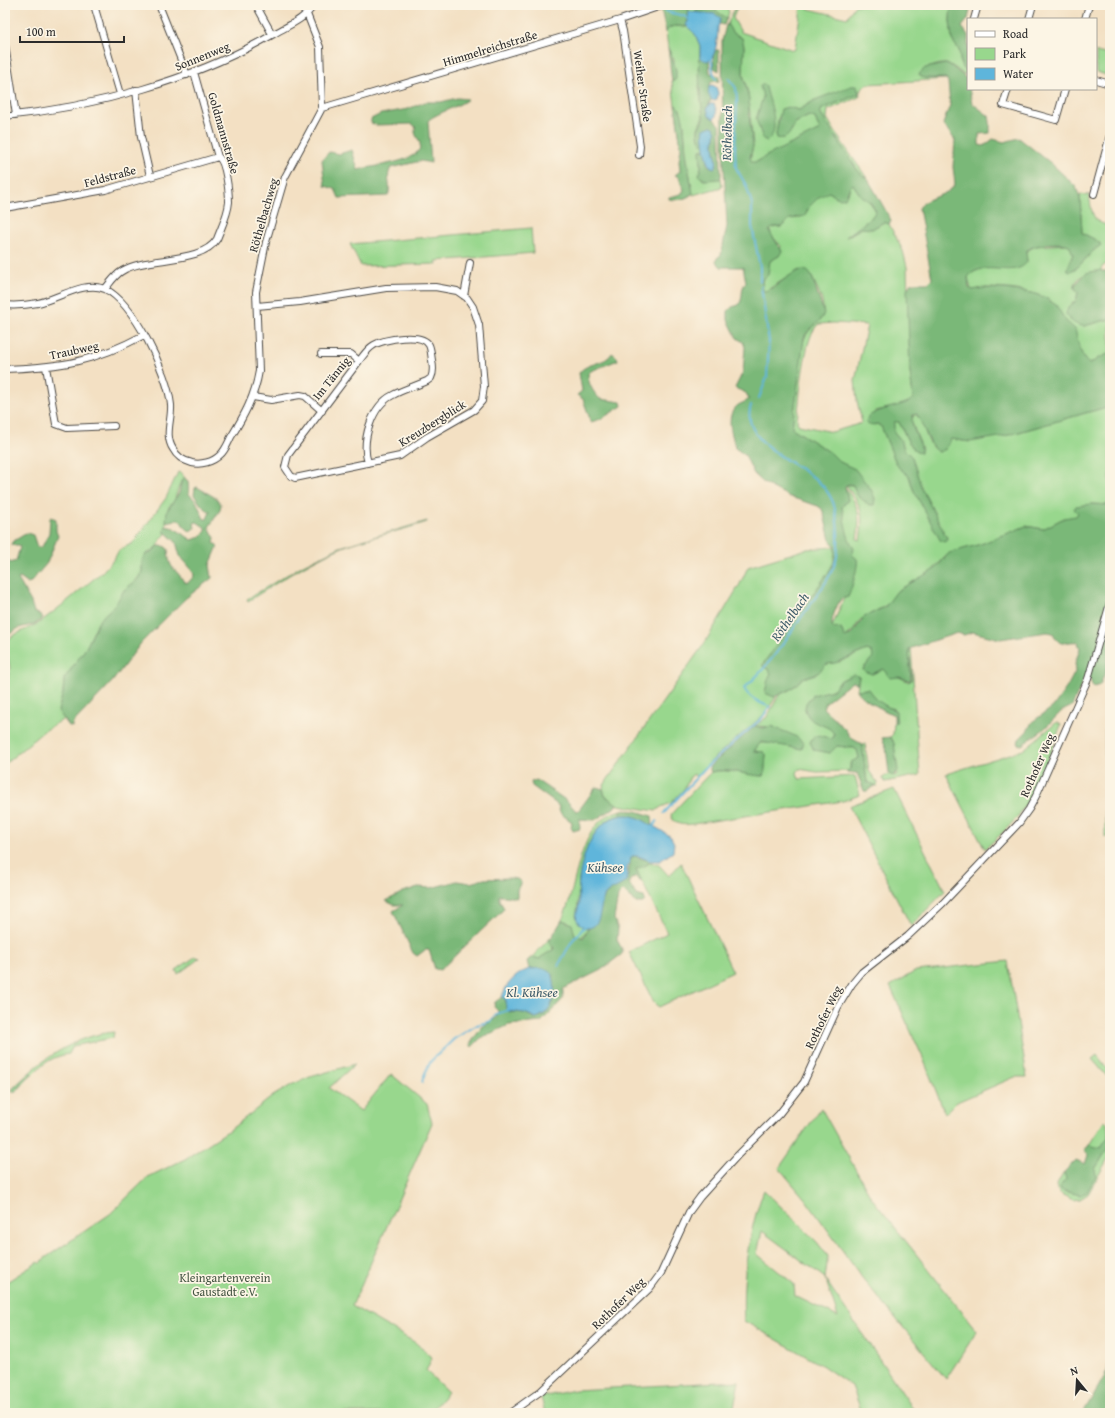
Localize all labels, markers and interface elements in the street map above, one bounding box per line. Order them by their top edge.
scale bar [20,18,124,44]
legend [967,18,1097,90]
text: 100 m [26,23,56,40]
street label: Himmelreichstraße [441,25,540,70]
text: Road [1003,25,1029,42]
street label: Sonnenweg [172,37,232,75]
text: Park [1003,45,1027,62]
street label: Weiher Straße [630,49,656,123]
text: Water [1003,65,1033,82]
street label: Goldmannstraße [204,90,244,176]
water label: Röthelbach [717,105,737,162]
street label: Feldstraße [82,161,138,191]
street label: Röthelbachweg [244,176,282,254]
street label: Traubweg [48,337,100,363]
street label: Im Tännig [308,353,354,403]
street label: Kreuzbergblick [395,395,470,450]
water label: Röthelbach [766,588,814,646]
street label: Rothofer Weg [1015,730,1059,800]
water label: Kühsee [586,858,623,877]
street label: Rothofer Weg [800,982,846,1052]
water label: Kl. Kühsee [505,983,558,1002]
park label: Kleingartenverein Gaustadt e.V. [179,1269,271,1300]
street label: Rothofer Weg [587,1273,649,1333]
north arrow [1057,1360,1097,1400]
text: N [1068,1362,1080,1379]

